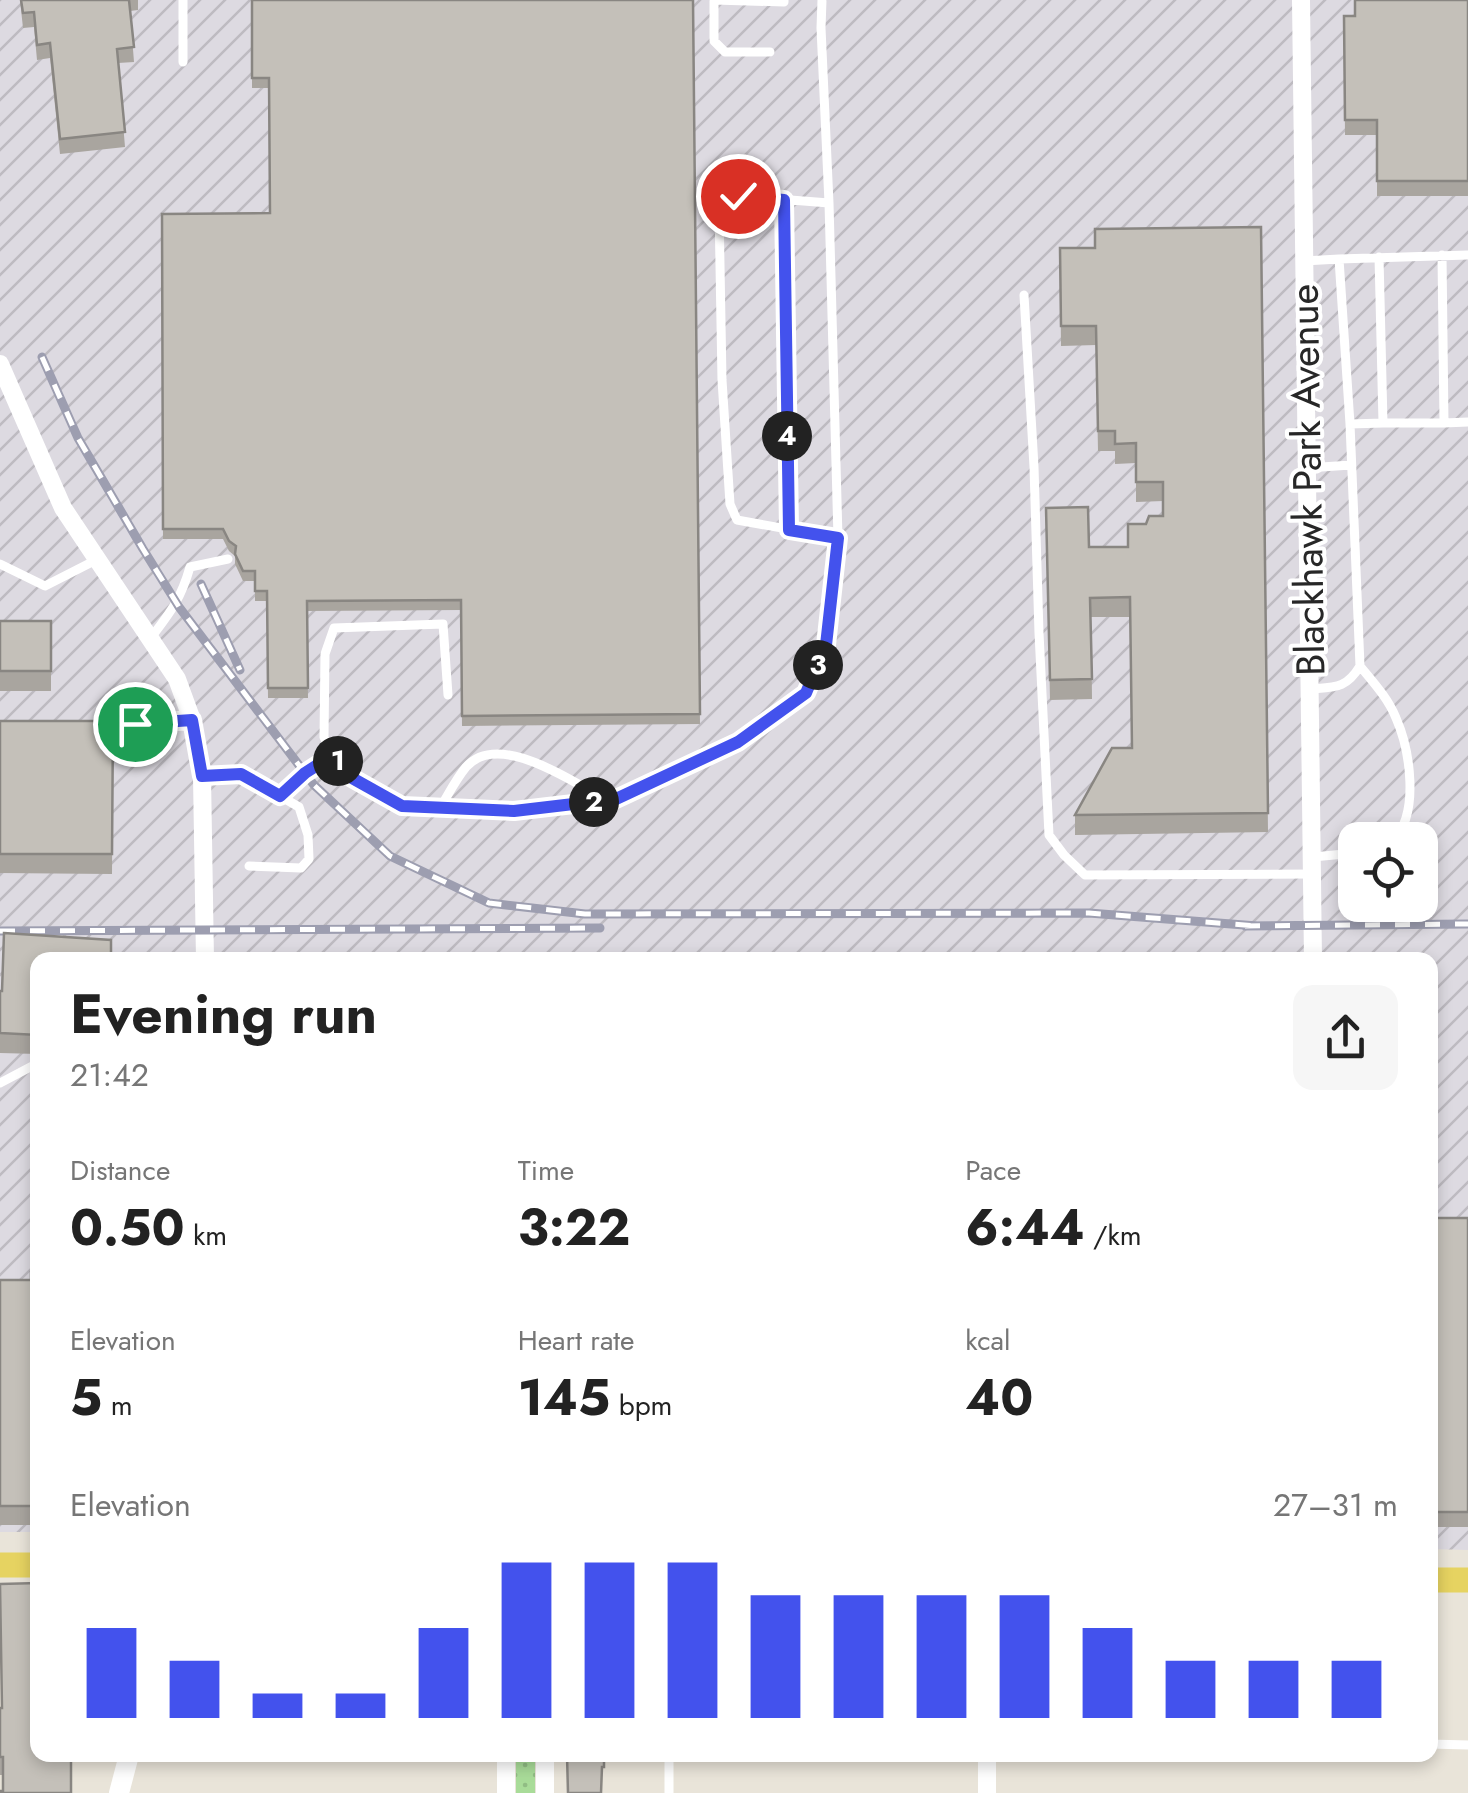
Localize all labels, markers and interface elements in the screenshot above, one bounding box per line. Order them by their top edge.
pin [696,154,781,239]
icon: check [711,169,766,224]
street label: Blackhawk Park Avenue [1275,283,1339,677]
pin: 4 [762,411,812,461]
text: 4 [777,415,797,456]
pin: 3 [793,640,843,690]
text: 3 [809,644,827,685]
pin [93,682,178,767]
icon: arrive [108,697,163,752]
pin: 1 [313,736,363,786]
text: 1 [331,740,345,781]
pin: 2 [569,777,619,827]
text: 2 [585,781,603,822]
map controls [1338,822,1438,922]
button: locate [1338,822,1438,922]
text: Evening run [70,974,377,1054]
button: share [1293,985,1398,1090]
text: 21:42 [70,1052,149,1098]
text: Distance [70,1150,170,1191]
text: Time [518,1150,574,1191]
text: Pace [965,1150,1021,1191]
text: 0.50 [70,1191,185,1264]
text: 3:22 [518,1191,630,1264]
text: 6:44 [965,1191,1085,1264]
text: km [185,1215,227,1256]
text: /km [1085,1215,1142,1256]
text: Elevation [70,1320,176,1361]
text: Heart rate [518,1320,635,1361]
text: kcal [965,1320,1011,1361]
text: 5 [70,1361,102,1434]
text: 145 [518,1361,610,1434]
text: 40 [965,1361,1033,1434]
text: m [102,1385,133,1426]
text: bpm [610,1385,672,1426]
text: Elevation [70,1482,191,1528]
text: 27–31 m [1273,1482,1398,1528]

